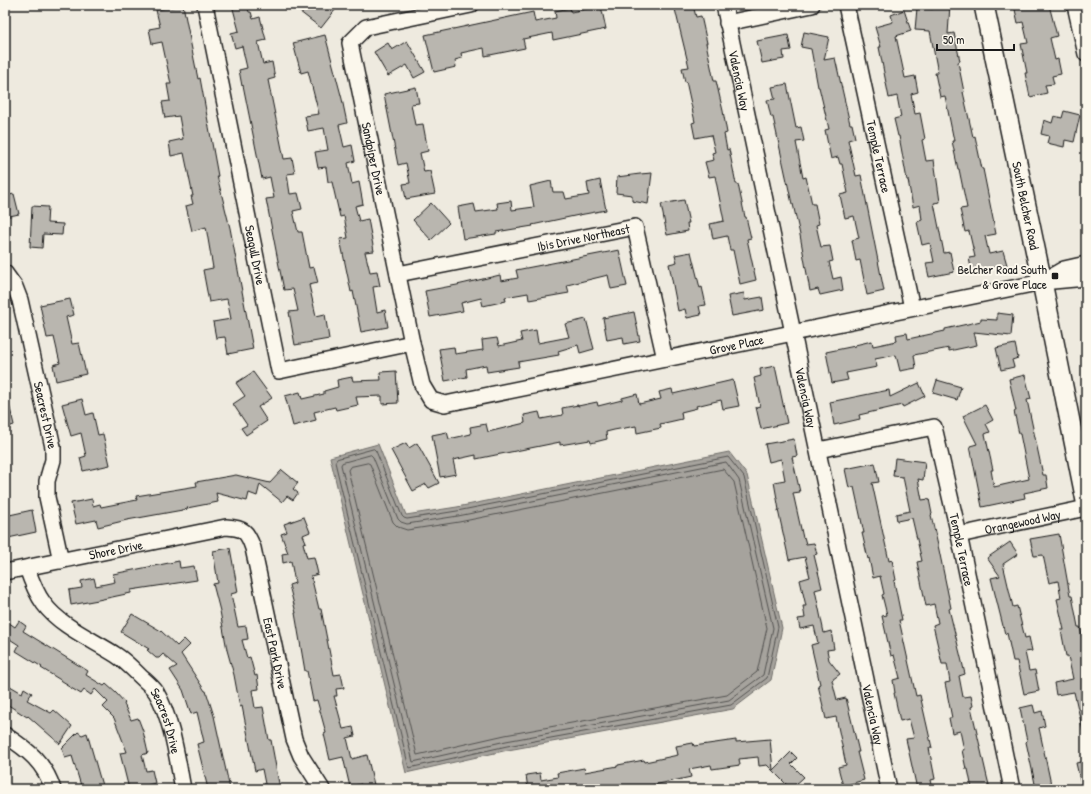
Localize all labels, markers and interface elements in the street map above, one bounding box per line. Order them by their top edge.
scale bar [937,26,1014,52]
text: 50 m [943,31,964,48]
street label: Valencia Way [725,48,755,113]
street label: Temple Terrace [862,118,896,195]
street label: Sandpiper Drive [358,121,390,197]
street label: South Belcher Road [1008,160,1044,251]
street label: Ibis Drive Northeast [536,219,632,255]
street label: Seagull Drive [241,224,270,286]
place label: Belcher Road South & Grove Place [957,260,1048,293]
marker: Belcher Road South & Grove Place [1050,271,1060,281]
street label: Grove Place [708,330,765,359]
street label: Valencia Way [791,365,821,430]
street label: Seacrest Drive [30,380,62,450]
street label: Orangewood Way [983,505,1063,538]
street label: Temple Terrace [945,511,978,588]
street label: Shore Drive [87,535,144,564]
street label: East Park Drive [259,616,292,691]
street label: Valencia Way [858,682,889,747]
street label: Seacrest Drive [147,684,185,755]

